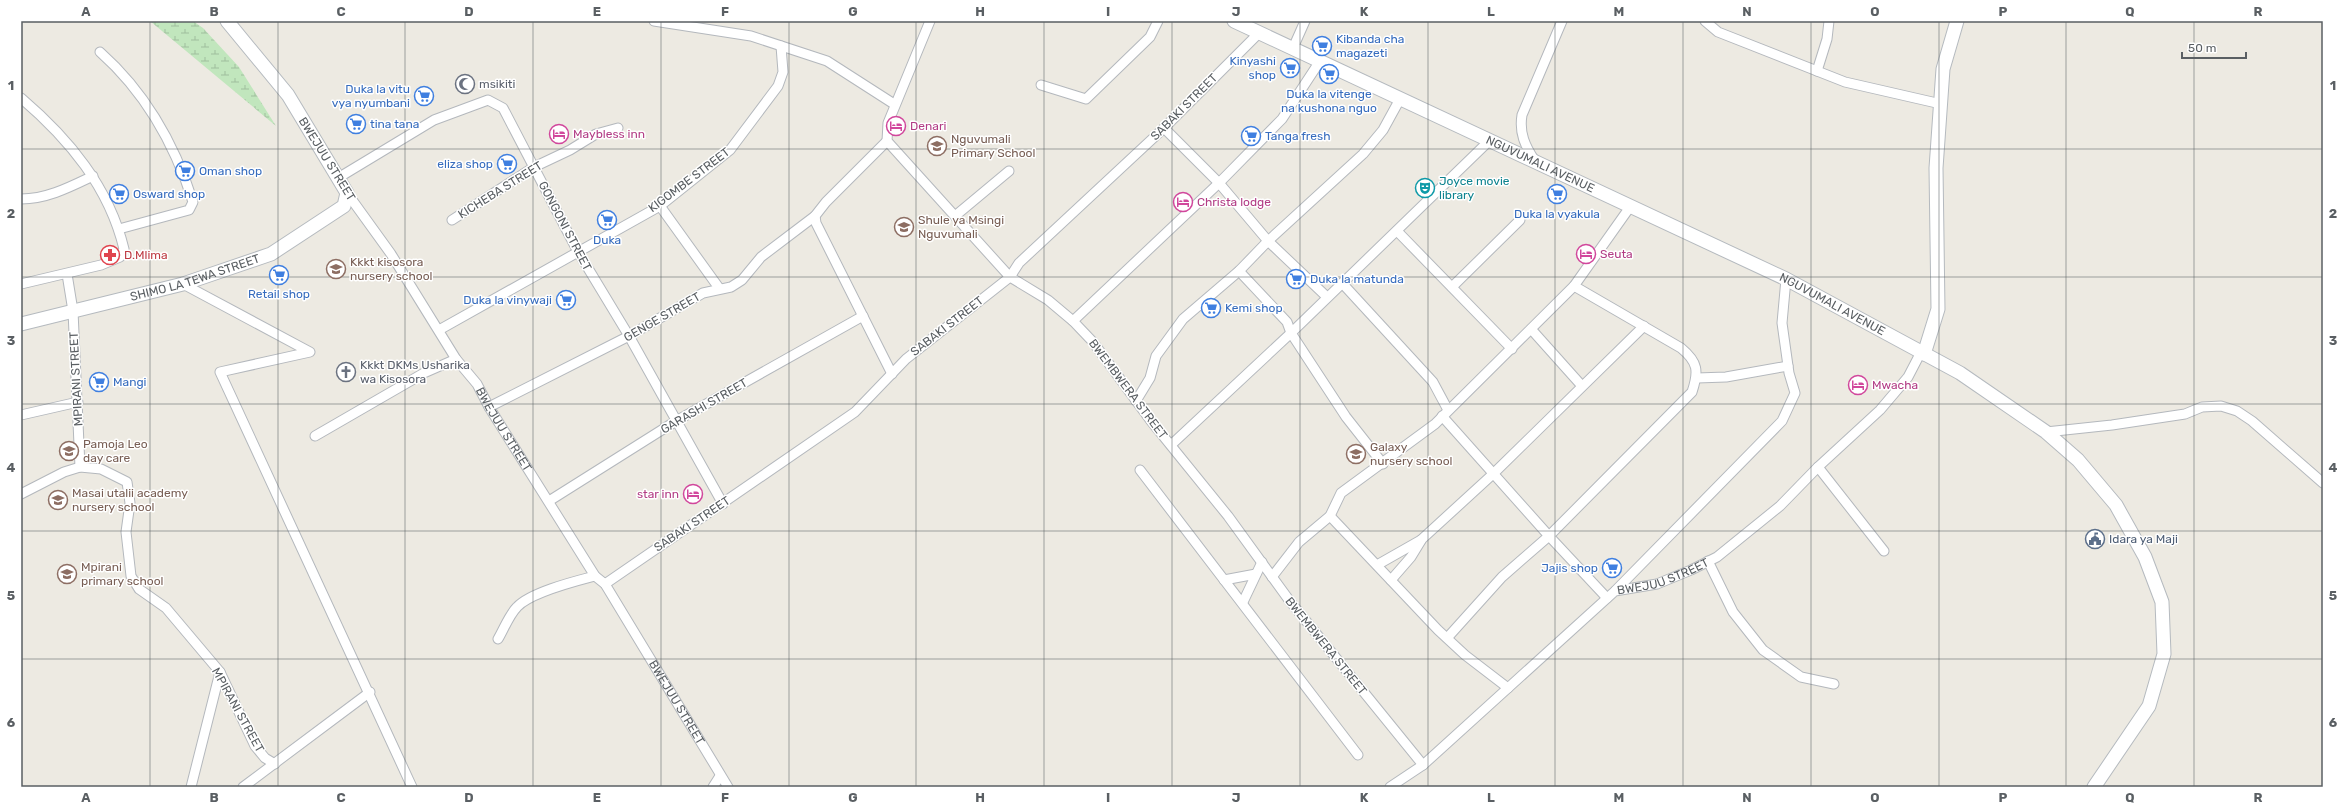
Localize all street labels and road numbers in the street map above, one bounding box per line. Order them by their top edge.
street label: SABAKI STREET [1148,71,1220,143]
street label: BWEJUU STREET [296,115,358,203]
street label: NGUVUMALI AVENUE [1484,133,1597,195]
street label: KIGOMBE STREET [646,145,732,215]
street label: KICHEBA STREET [455,158,545,222]
street label: GONGONI STREET [536,179,594,273]
street label: SHIMO LA TEWA STREET [129,251,262,304]
street label: NGUVUMALI AVENUE [1777,270,1888,338]
street label: GENGE STREET [621,289,703,345]
street label: SABAKI STREET [908,293,986,359]
street label: MPIRANI STREET [67,331,85,427]
street label: BWEMBWERA STREET [1086,336,1170,442]
street label: GARASHI STREET [658,375,750,436]
street label: BWEJUU STREET [473,385,535,474]
street label: SABAKI STREET [651,493,733,555]
street label: BWEJUU STREET [1616,555,1711,598]
street label: BWEMBWERA STREET [1282,594,1370,698]
street label: BWEJUU STREET [646,658,708,747]
street label: MPIRANI STREET [209,665,267,755]

